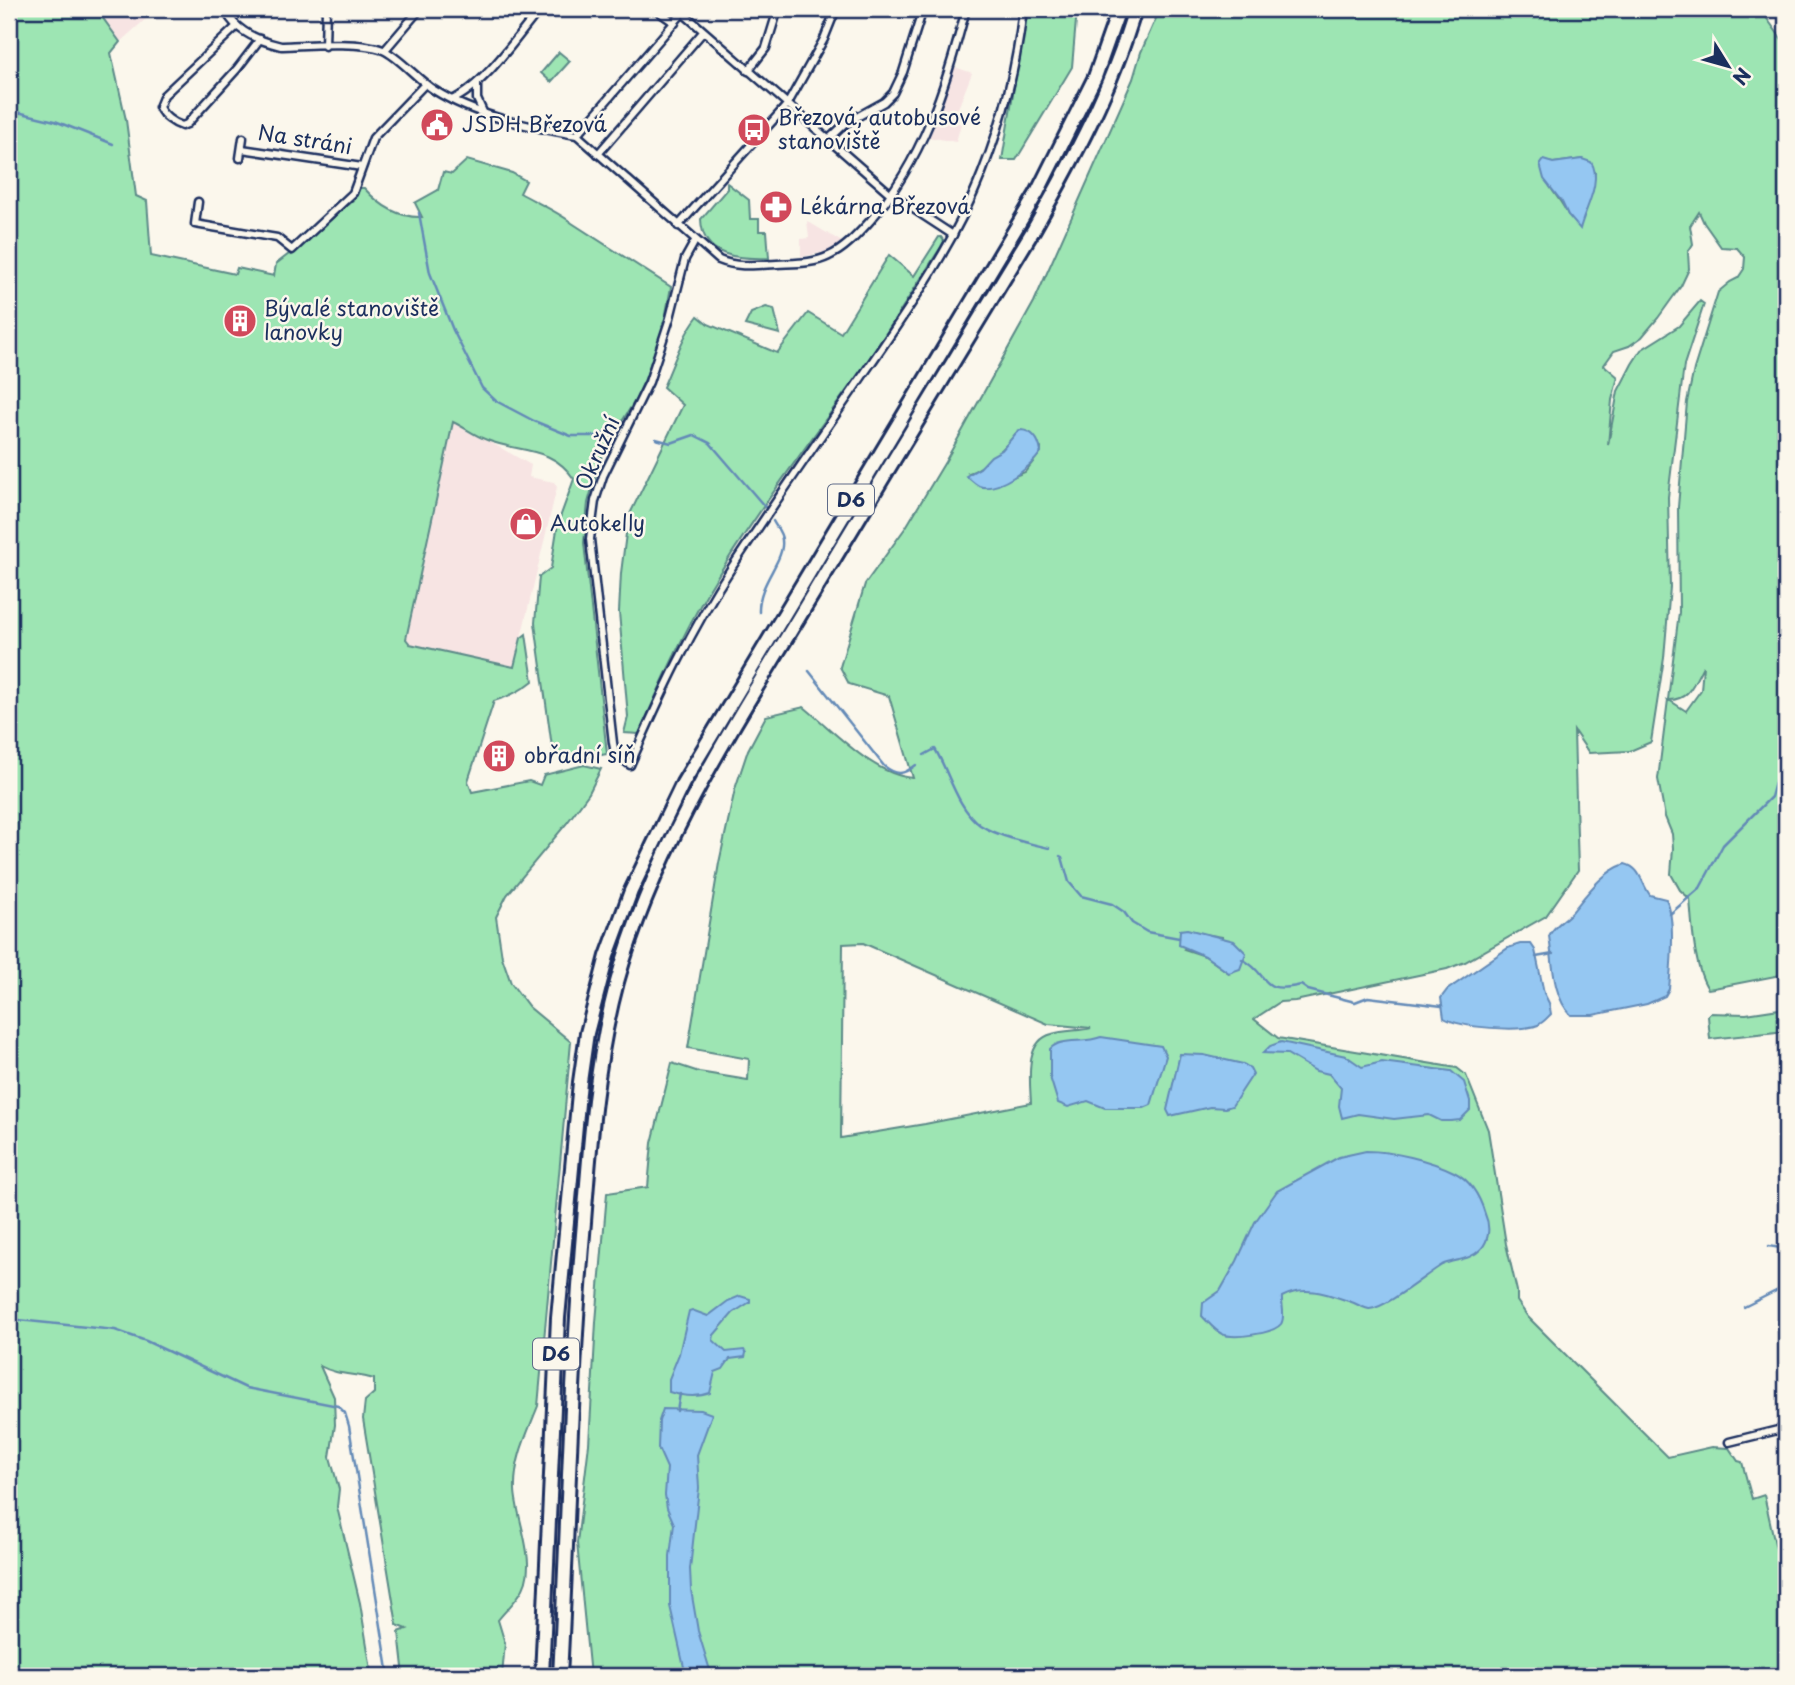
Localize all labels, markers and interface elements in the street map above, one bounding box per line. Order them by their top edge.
north arrow [1694,32,1764,102]
text: N [1727,62,1758,91]
place label: Březová, autobusové stanoviště [778,100,981,156]
public building icon: JSDH Březová [418,106,456,144]
place label: JSDH Březová [462,107,607,139]
bus stop icon: Březová, autobusové stanoviště [735,111,773,149]
street label: Na stráni [256,115,355,161]
pharmacy icon: Lékárna Březová [757,188,795,226]
place label: Lékárna Březová [800,189,970,221]
place label: Bývalé stanoviště lanovky [264,291,439,347]
building icon: Bývalé stanoviště lanovky [221,302,259,340]
street label: Okružní [566,410,627,494]
road number: D6 [828,485,874,516]
shop icon: Autokelly [507,505,545,543]
place label: Autokelly [550,506,645,538]
building icon: obřadní síň [480,737,518,775]
place label: obřadní síň [524,738,636,770]
road number: D6 [533,1338,579,1370]

